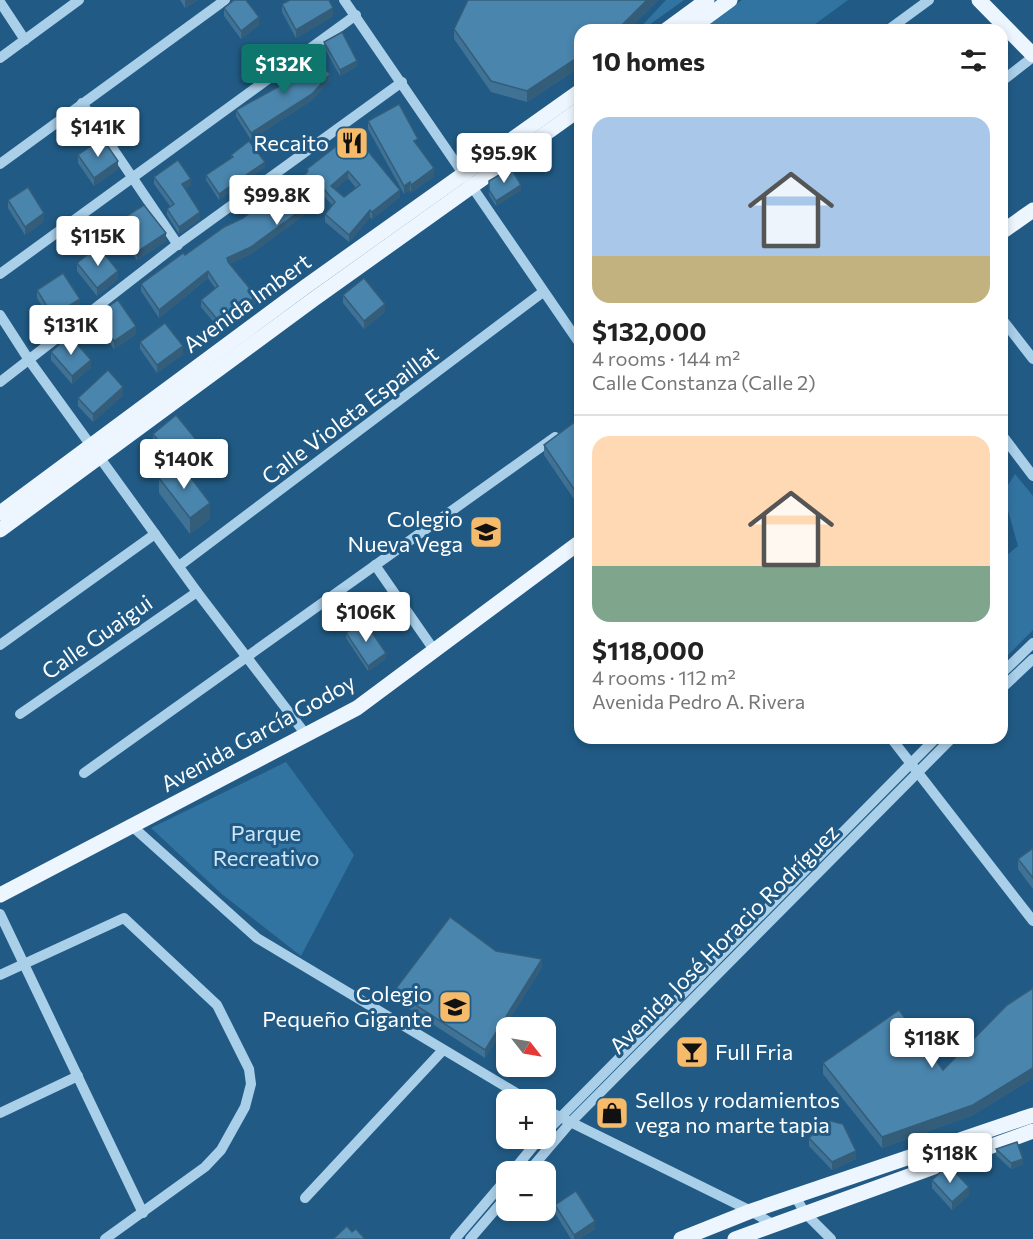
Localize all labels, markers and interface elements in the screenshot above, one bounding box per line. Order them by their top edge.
pin: $132K [242,44,326,95]
icon: filters [957,44,990,77]
text: 10 homes [592,45,705,76]
text: $132K [255,51,313,75]
pin: $141K [56,107,140,158]
text: $141K [70,114,126,138]
restaurant icon: Recaito [334,125,370,161]
place label: Recaito [253,129,329,156]
pin: $95.9K [455,133,553,184]
text: $95.9K [471,140,537,164]
icon: home [737,156,845,264]
pin: $99.8K [228,175,326,226]
text: $99.8K [243,182,311,206]
pin: $115K [56,216,140,267]
text: $115K [70,223,126,247]
street label: Avenida Imbert [178,247,316,358]
pin: $131K [29,305,113,356]
text: $131K [43,312,99,336]
text: $132,000 [592,315,706,346]
street label: Calle Violeta Espaillat [256,339,443,490]
text: 4 rooms · 144 m² [592,346,740,370]
text: Calle Constanza (Calle 2) [592,370,816,394]
pin: $140K [142,439,226,490]
text: $140K [154,446,214,470]
icon: home [737,475,845,583]
place label: Colegio Nueva Vega [348,505,463,557]
school or university icon: Colegio Nueva Vega [468,514,504,550]
street label: Calle Guaigui [36,589,157,685]
pin: $106K [324,592,408,643]
text: $106K [336,599,396,623]
text: $118,000 [592,634,704,665]
text: 4 rooms · 112 m² [592,665,736,689]
street label: Avenida García Godoy [156,668,360,797]
text: Avenida Pedro A. Rivera [592,689,805,713]
street label: Avenida José Horacio Rodríguez [603,818,844,1059]
park label: Parque Recreativo [213,819,319,871]
place label: Colegio Pequeño Gigante [262,980,432,1032]
school or university icon: Colegio Pequeño Gigante [437,989,473,1025]
north arrow [496,1017,556,1077]
map controls [496,1017,556,1221]
pin: $118K [890,1018,974,1069]
text: $118K [904,1025,960,1049]
bar icon: Full Fria [674,1034,710,1070]
place label: Full Fria [715,1038,793,1065]
place label: Sellos y rodamientos vega no marte tapia [635,1086,840,1138]
button: + [496,1089,556,1149]
shop icon: Sellos y rodamientos vega no marte tapia [594,1095,630,1131]
pin: $118K [908,1133,992,1184]
text: $118K [922,1140,978,1164]
button: − [496,1161,556,1221]

